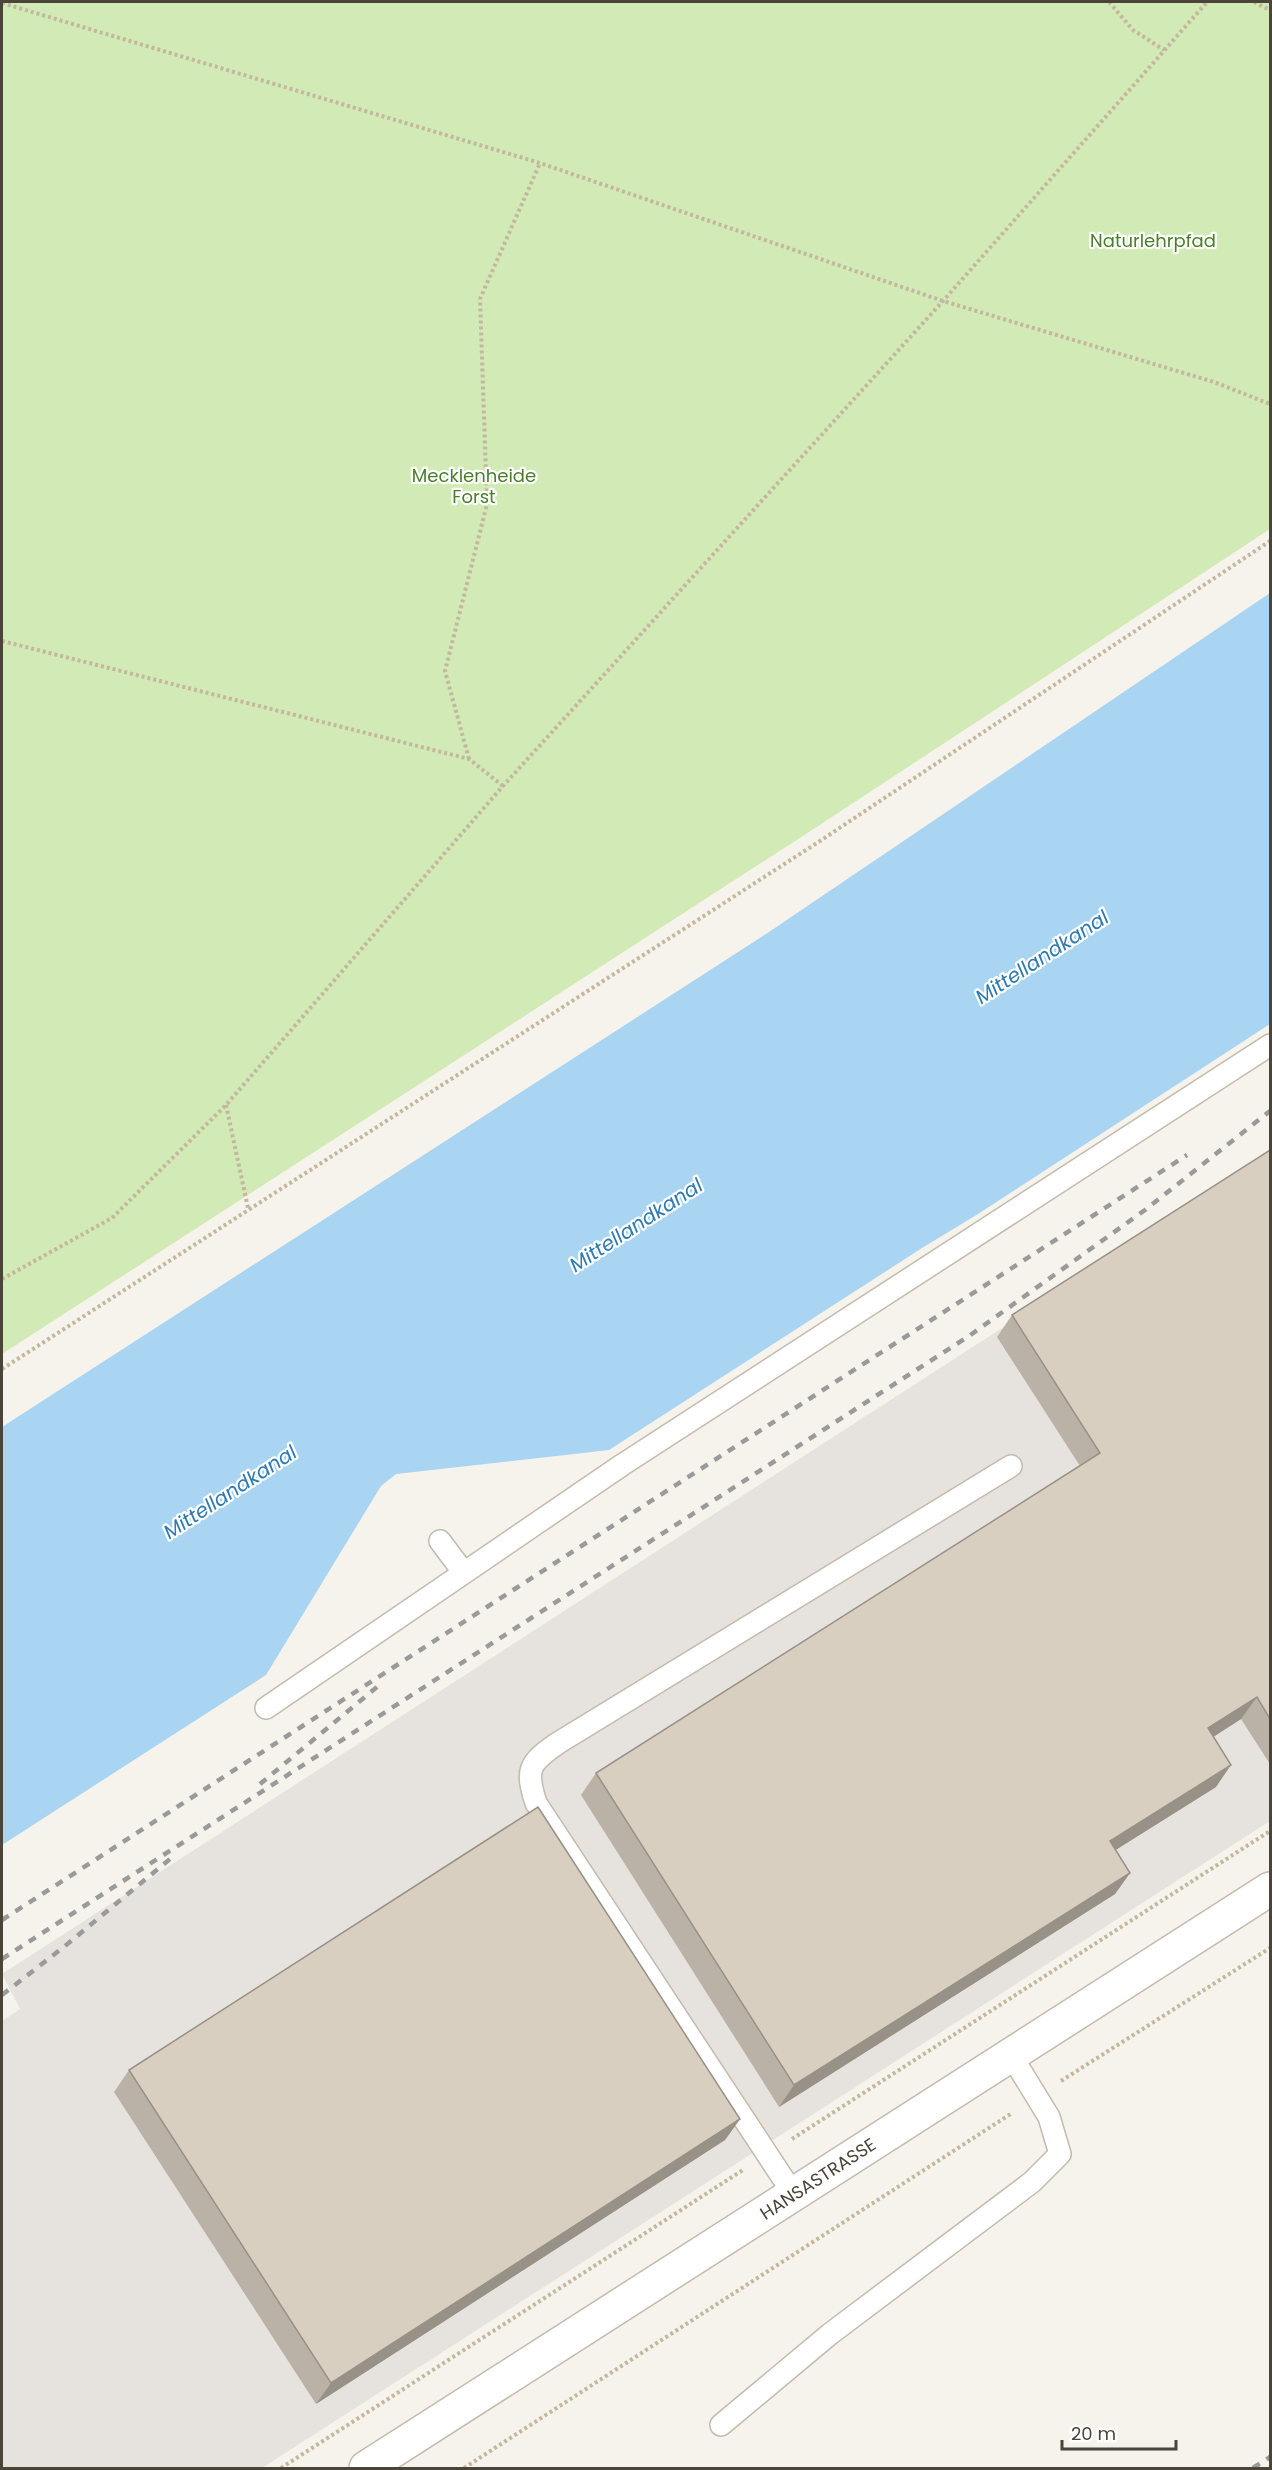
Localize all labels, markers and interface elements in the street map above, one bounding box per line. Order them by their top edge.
park label: Naturlehrpfad [1090,228,1216,253]
park label: Mecklenheide Forst [412,463,536,509]
water label: Mittellandkanal [970,903,1114,1011]
water label: Mittellandkanal [564,1171,708,1279]
water label: Mittellandkanal [158,1438,302,1546]
street label: HANSASTRASSE [755,2132,881,2225]
scale bar [1062,2413,1176,2451]
text: 20 m [1071,2421,1116,2446]

